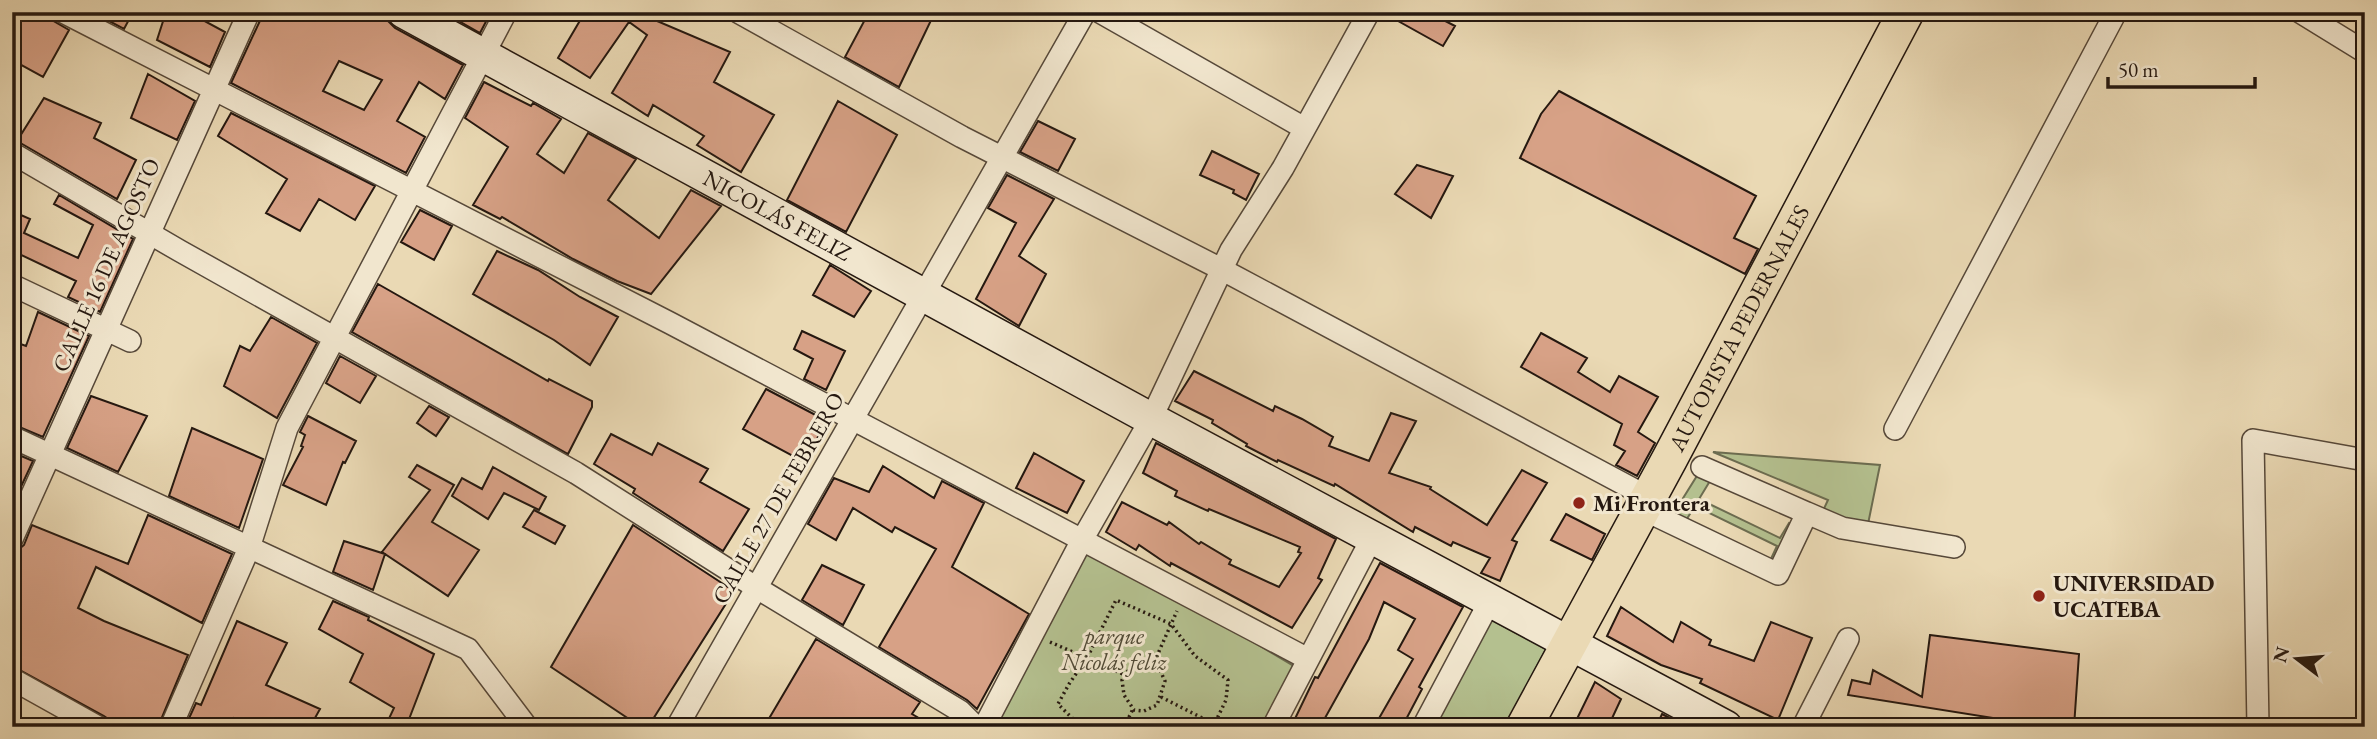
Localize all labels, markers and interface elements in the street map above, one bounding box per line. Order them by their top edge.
scale bar [2108,46,2254,90]
text: 50 m [2118,56,2159,83]
street label: CALLE 16 DE AGOSTO [45,153,167,377]
street label: NICOLÁS FELIZ [698,163,857,268]
street label: AUTOPISTA PEDERNALES [1661,200,1816,457]
street label: CALLE 27 DE FEBRERO [705,387,851,609]
place label: Mi Frontera [1593,488,1711,518]
marker: Mi Frontera [1571,495,1587,511]
place label: UNIVERSIDAD UCATEBA [2053,568,2215,624]
marker: UNIVERSIDAD UCATEBA [2031,588,2047,604]
park label: parque Nicolás feliz [1061,621,1167,677]
north arrow [2262,624,2332,694]
text: N [2267,643,2295,665]

